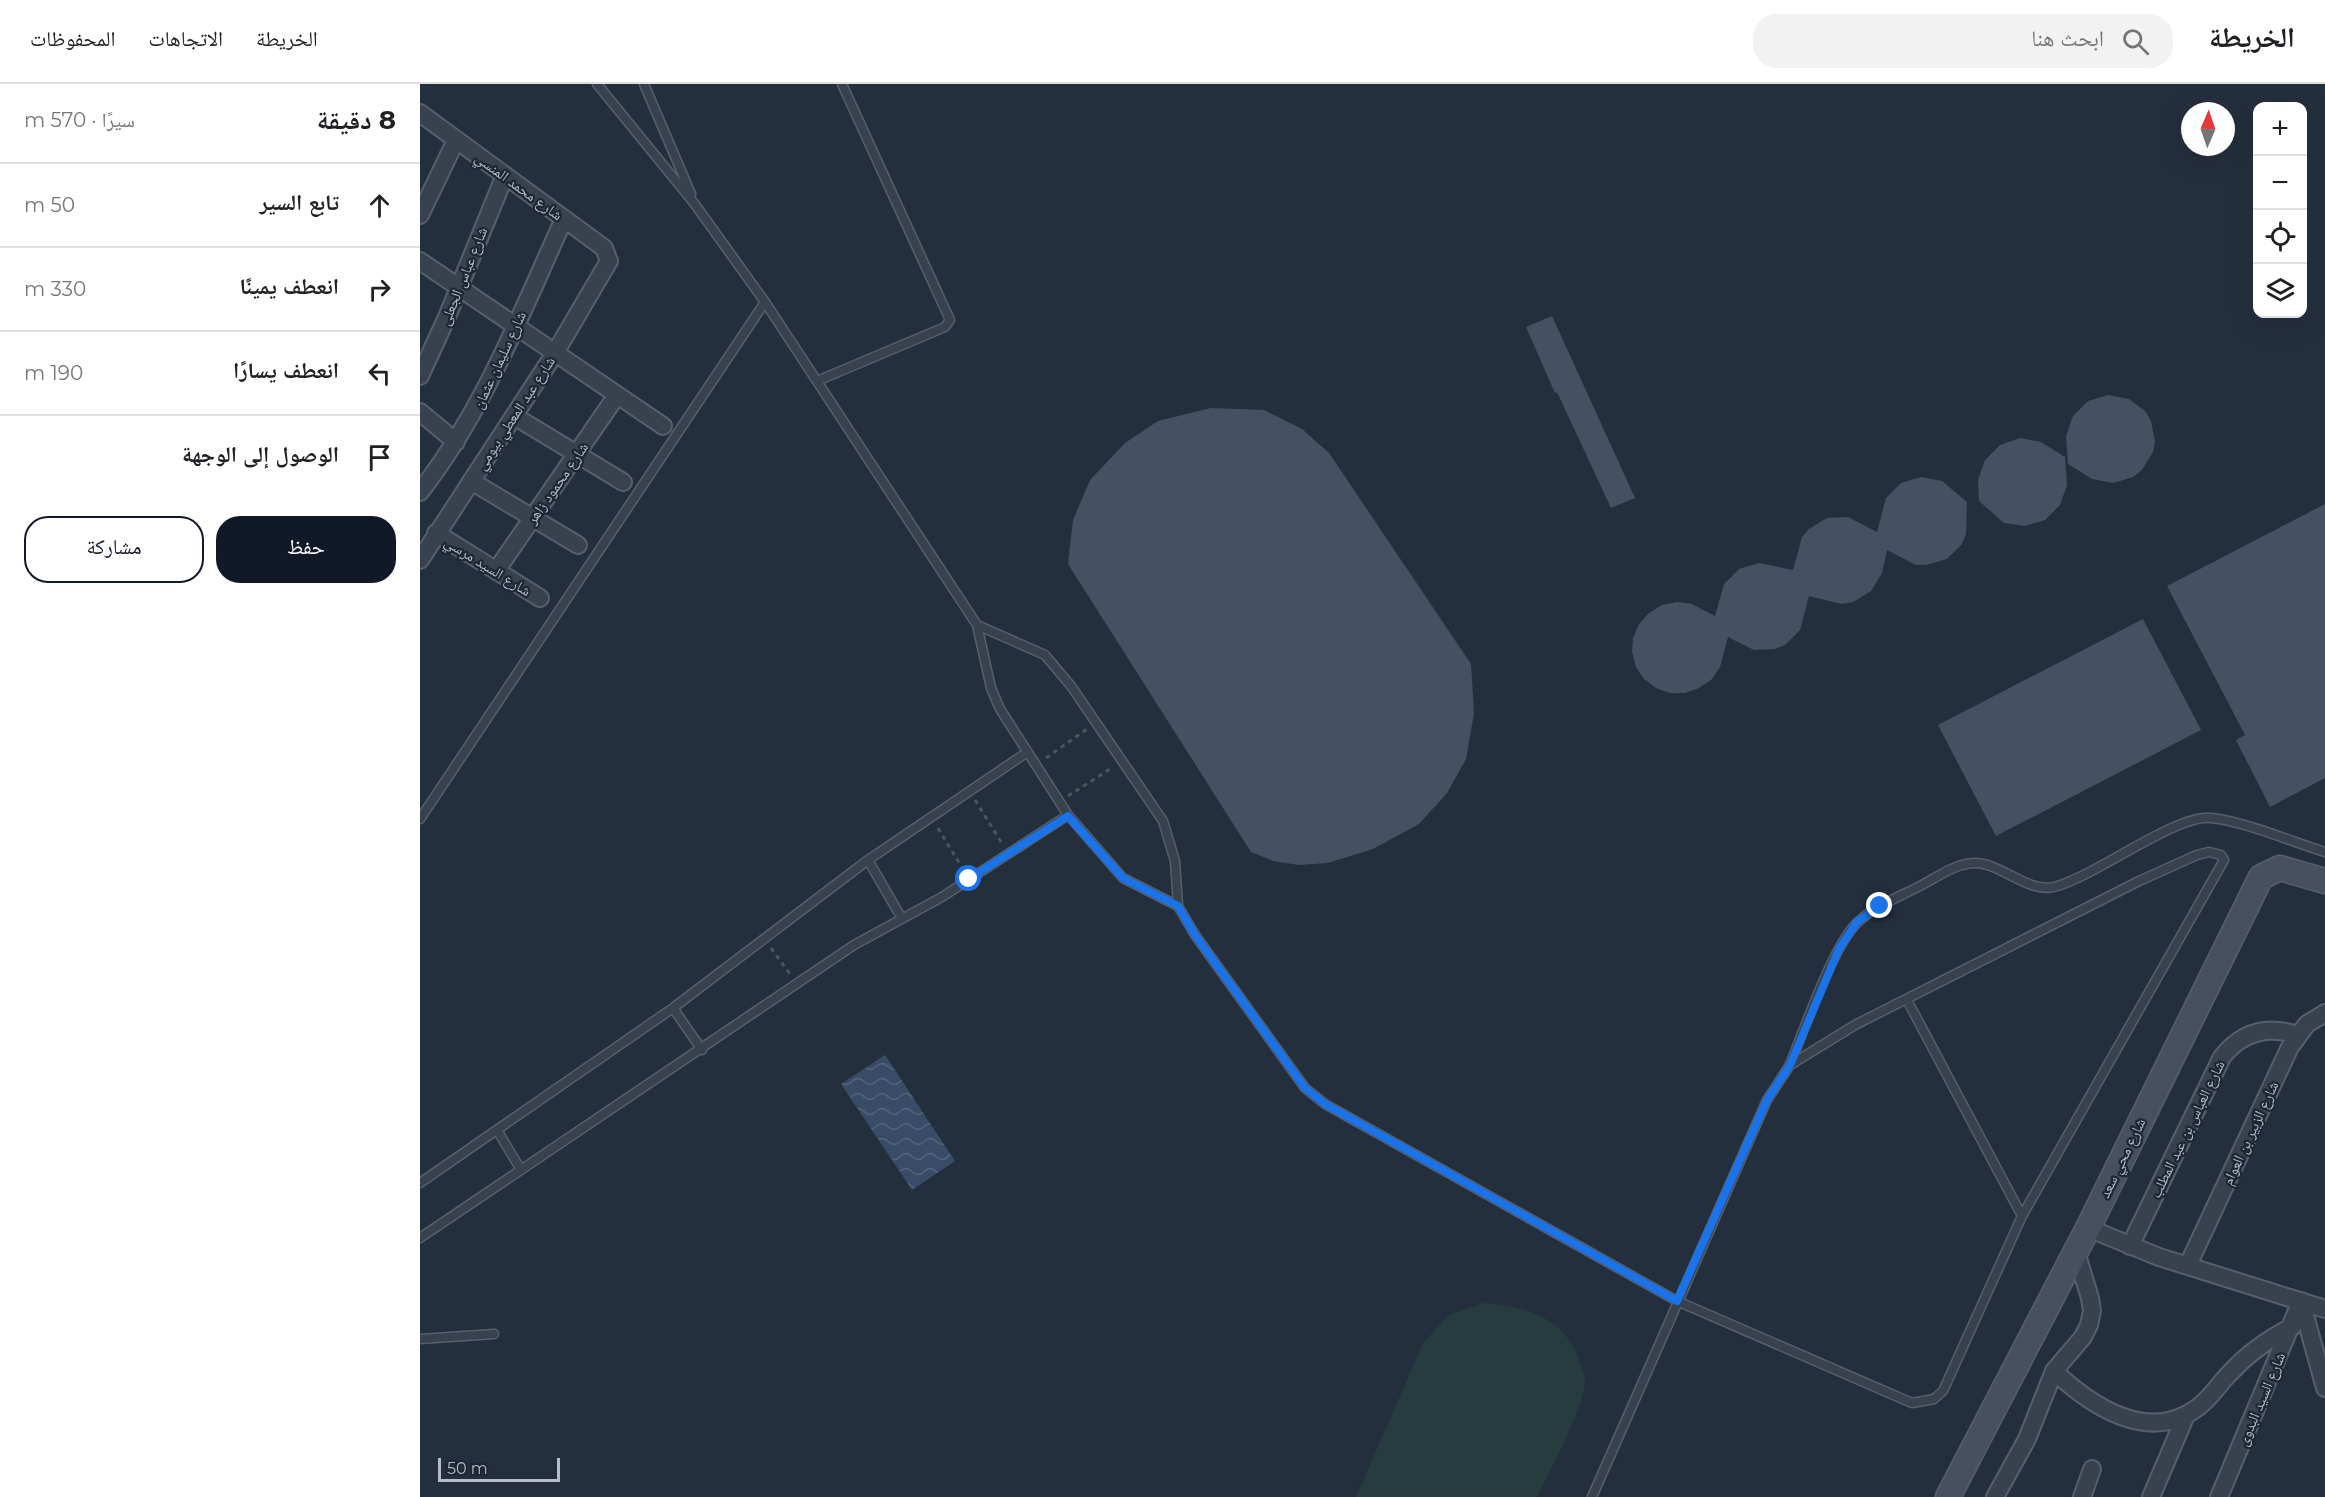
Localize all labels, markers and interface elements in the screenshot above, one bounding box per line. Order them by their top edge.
search box [1753,14,2173,68]
text: الخريطة [2209,20,2295,54]
text: ابحث هنا [2031,25,2104,52]
icon: search [2119,25,2152,58]
text: المحفوظات [30,26,115,51]
text: الاتجاهات [148,26,223,51]
text: الخريطة [256,26,318,51]
north arrow [2181,102,2235,156]
map controls [2253,102,2307,318]
button: + [2253,102,2307,156]
text: 8 دقيقة [317,104,396,136]
text: سيرًا · 570 m [24,108,135,132]
street label: شارع محمد المنسي [470,148,567,227]
button: − [2253,156,2307,210]
text: تابع السير [259,189,339,216]
icon: ahead [363,189,396,222]
text: 50 m [24,193,75,217]
button: locate [2253,210,2307,264]
street label: شارع عباس الجعلى [435,224,492,328]
button: layers [2253,264,2307,318]
text: انعطف يمينًا [239,273,339,300]
icon: right [363,273,396,306]
text: 330 m [24,277,86,301]
street label: شارع سليمان عثمان [468,308,531,412]
street label: شارع عبد المعطي بيومي [471,352,561,475]
text: انعطف يسارًا [233,357,339,384]
icon: left [363,357,396,390]
text: 190 m [24,361,83,385]
street label: شارع محمود زاهر [521,438,593,529]
text: الوصول إلى الوجهة [182,441,339,468]
icon: arrive [363,441,396,474]
button: مشاركة [24,516,204,583]
button: حفظ [216,516,396,583]
street label: شارع السيد مرسي [440,532,535,603]
route start [955,865,981,891]
route end [1866,892,1892,918]
street label: شارع العباس بن عبد المطلب [2145,1057,2230,1201]
street label: شارع الزبير بن العوام [2218,1078,2283,1188]
street label: شارع محي سعد [2094,1115,2152,1202]
street label: شارع السيد البدوى [2233,1349,2290,1449]
scale bar [438,1455,560,1482]
text: 50 m [447,1459,488,1478]

